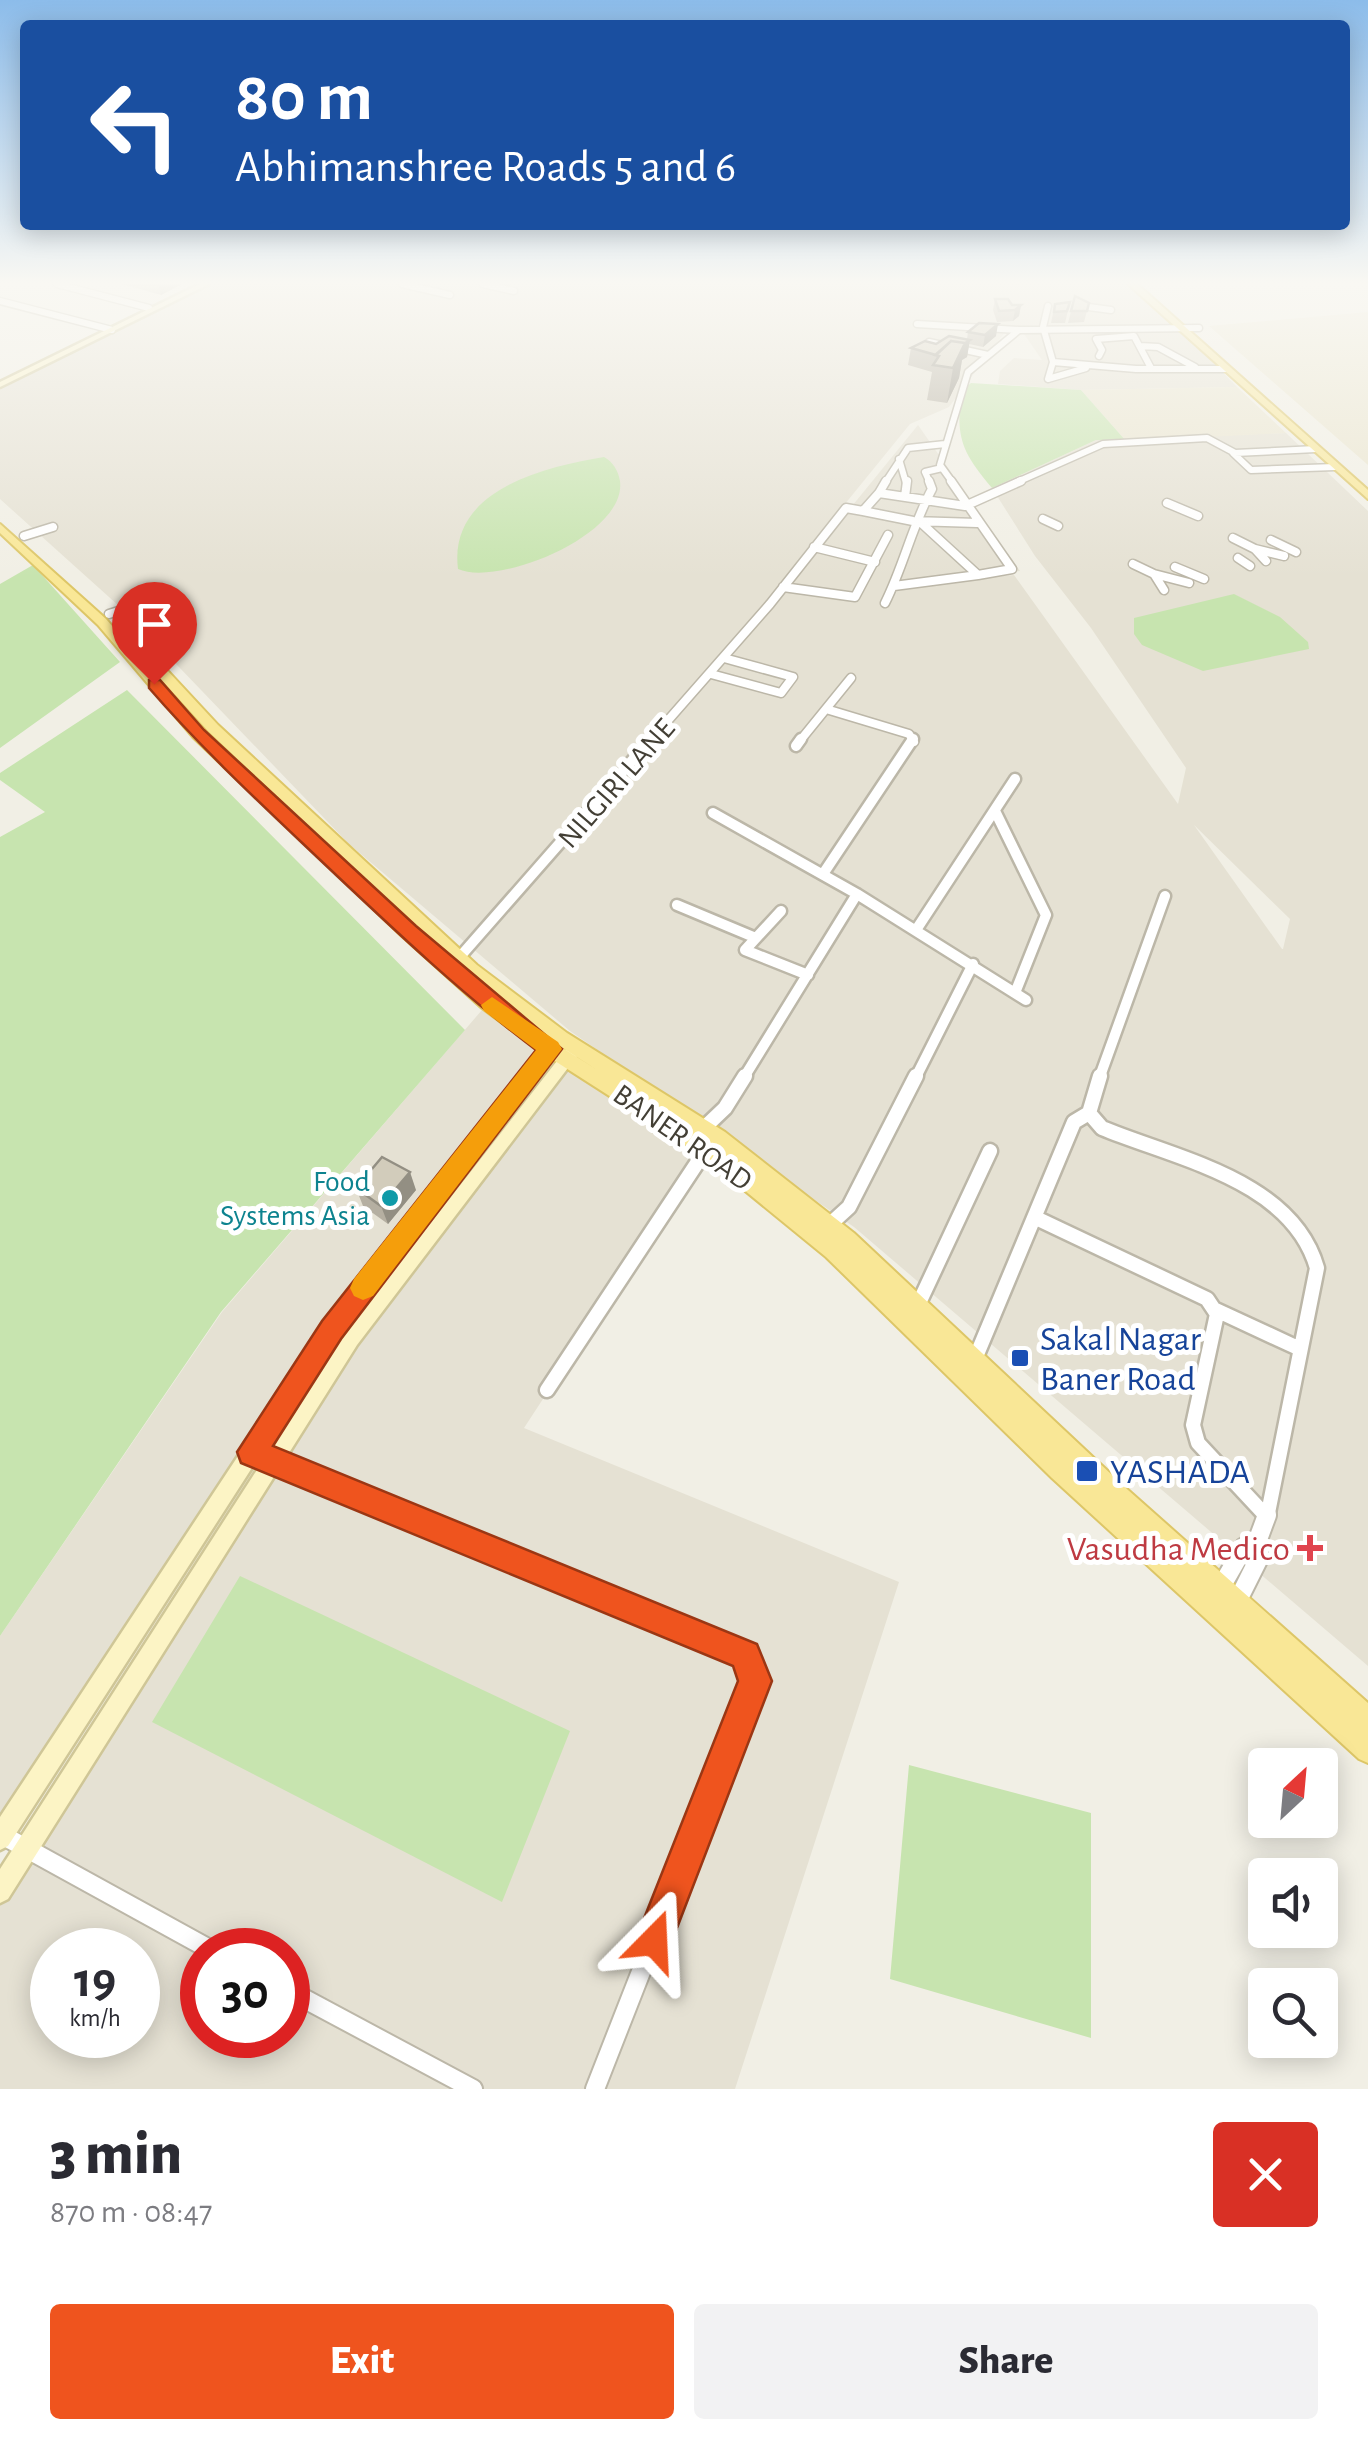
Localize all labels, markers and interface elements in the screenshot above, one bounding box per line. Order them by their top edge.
icon: left [70,60,200,190]
text: 80 m [235,63,373,133]
text: Abhimanshree Roads 5 and 6 [235,145,736,190]
pin [112,582,197,685]
icon: arrive [127,597,182,652]
street label: NILGIRI LANE [553,713,681,854]
street label: BANER ROAD [608,1079,757,1196]
place label: Food Systems Asia [220,1167,370,1231]
marker: Food Systems Asia [379,1187,401,1209]
place label: Sakal Nagar Baner Road [1040,1322,1202,1397]
marker: Sakal Nagar Baner Road [1009,1347,1031,1369]
place label: YASHADA [1110,1455,1250,1490]
marker: YASHADA [1074,1458,1100,1484]
place label: Vasudha Medico [1067,1532,1290,1567]
marker: Vasudha Medico [1299,1537,1321,1559]
north arrow [1248,1748,1338,1838]
map controls [1248,1748,1338,2058]
button: sound [1248,1858,1338,1948]
position arrow [602,1889,706,1993]
speed limit sign: 30 [180,1928,310,2058]
text: 19 [74,1956,116,2006]
button: search [1248,1968,1338,2058]
text: km/h [69,2006,121,2031]
button: close [1213,2122,1318,2227]
text: 3 min [50,2125,182,2185]
text: 870 m · 08:47 [50,2196,212,2228]
button: Exit [50,2304,674,2419]
button: Share [694,2304,1318,2419]

